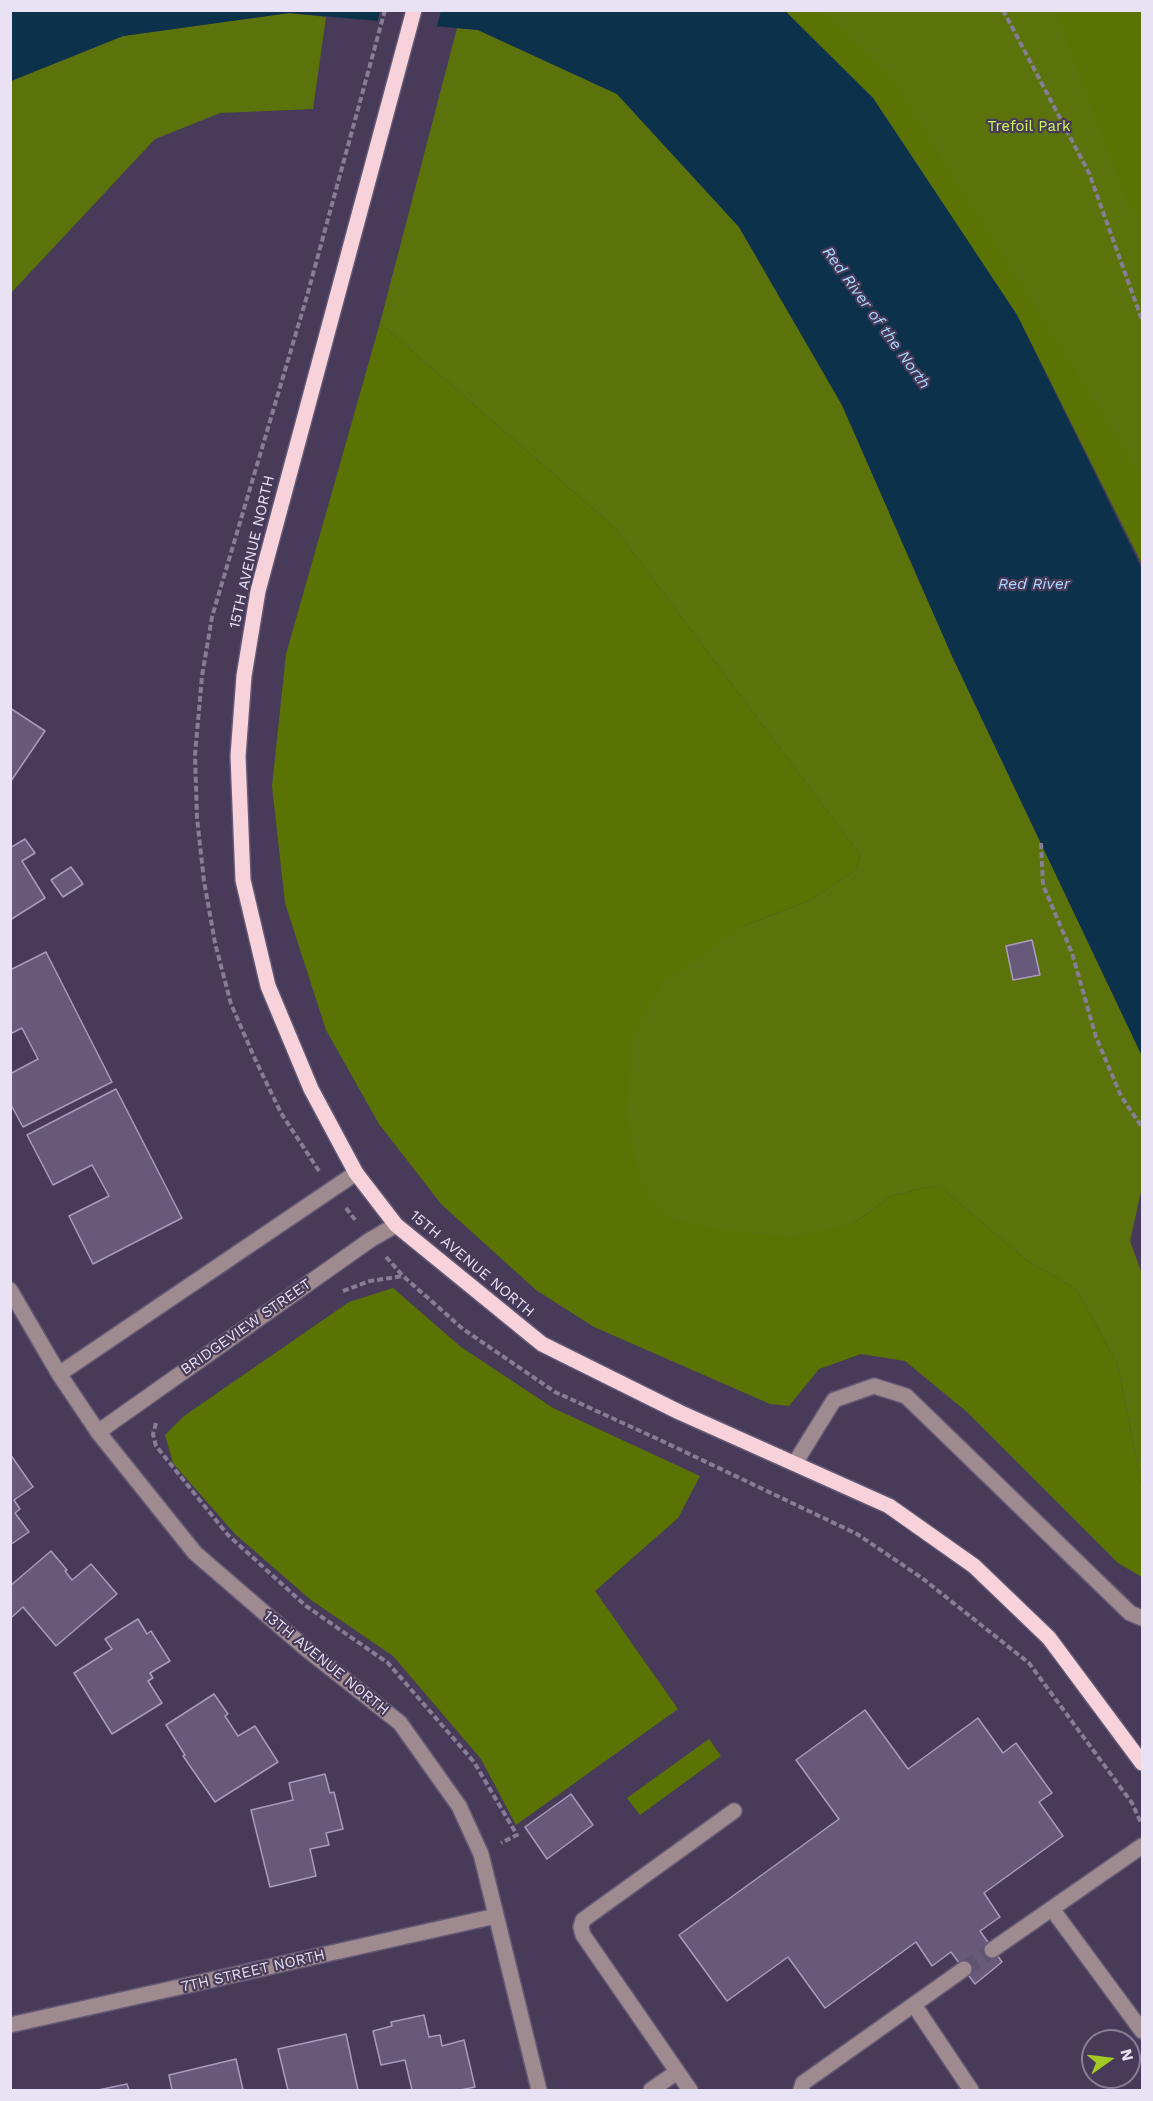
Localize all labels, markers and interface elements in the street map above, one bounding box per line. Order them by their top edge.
park label: Trefoil Park [987,118,1071,136]
water label: Red River of the North [818,243,934,393]
street label: 15TH AVENUE NORTH [226,474,278,630]
water label: Red River [998,574,1070,594]
street label: 15TH AVENUE NORTH [406,1207,538,1321]
street label: BRIDGEVIEW STREET [177,1275,315,1379]
street label: 13TH AVENUE NORTH [260,1607,392,1719]
street label: 7TH STREET NORTH [179,1946,327,1996]
north arrow [1081,2029,1141,2089]
text: N [1116,2047,1138,2063]

